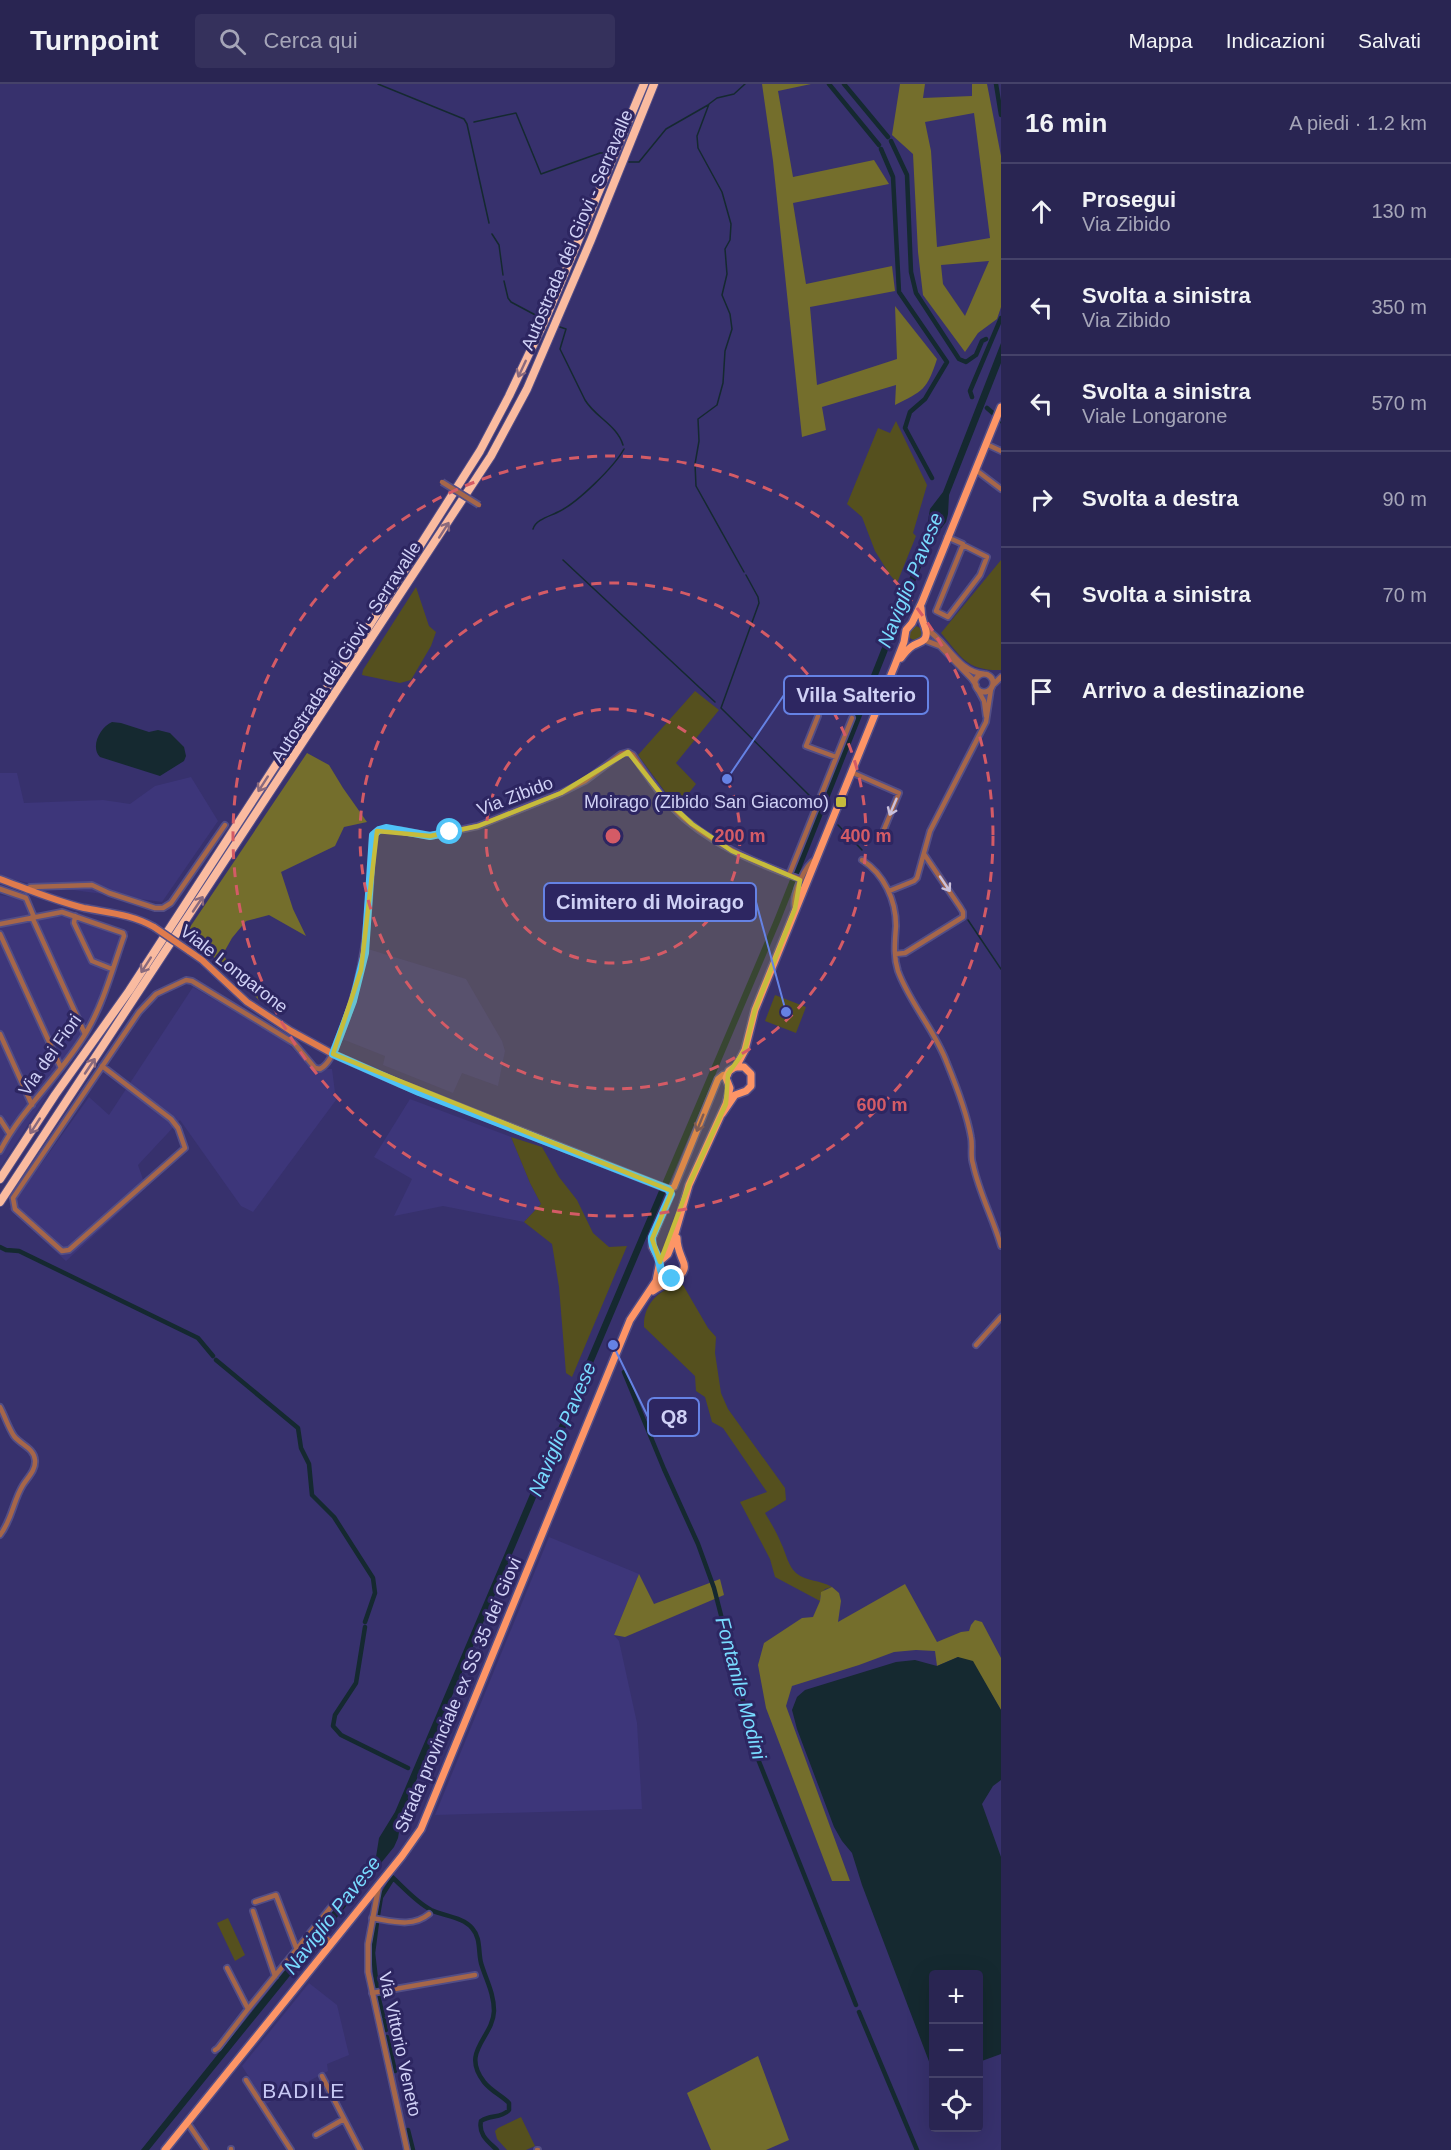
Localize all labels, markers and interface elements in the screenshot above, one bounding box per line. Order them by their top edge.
search box [195,14,615,68]
text: Turnpoint [30,25,159,56]
icon: search [216,25,249,58]
text: Cerca qui [264,28,358,53]
text: Mappa [1129,29,1193,52]
text: Indicazioni [1226,29,1325,52]
text: Salvati [1358,29,1421,52]
street label: Autostrada dei Giovi - Serravalle [517,107,637,353]
text: 16 min [1025,108,1107,138]
text: A piedi · 1.2 km [1289,112,1427,134]
text: Prosegui [1082,187,1176,212]
icon: ahead [1025,195,1058,228]
text: 130 m [1371,200,1427,222]
text: Via Zibido [1082,213,1171,235]
text: Svolta a sinistra [1082,283,1251,308]
icon: left [1025,291,1058,324]
text: 350 m [1371,296,1427,318]
text: Via Zibido [1082,309,1171,331]
one-way arrow [515,360,527,378]
text: Svolta a sinistra [1082,379,1251,404]
icon: left [1025,387,1058,420]
text: 570 m [1371,392,1427,414]
text: Viale Longarone [1082,405,1227,427]
icon: right [1025,483,1058,516]
text: Svolta a destra [1082,486,1239,511]
text: 90 m [1383,488,1427,510]
water label: Naviglio Pavese [873,509,947,651]
one-way arrow [438,523,450,539]
street label: Autostrada dei Giovi - Serravalle [267,538,425,766]
icon: left [1025,579,1058,612]
text: Svolta a sinistra [1082,582,1251,607]
text: 70 m [1383,584,1427,606]
icon: arrive [1025,675,1058,708]
callout: Villa Salterio [784,676,928,714]
text: Arrivo a destinazione [1082,678,1305,703]
text: Villa Salterio [796,684,916,706]
street label: Via Zibido [474,772,556,820]
one-way arrow [257,775,269,792]
place label: Moirago (Zibido San Giacomo) [584,792,829,812]
marker: Moirago (Zibido San Giacomo) [834,795,848,809]
one-way arrow [887,798,898,816]
route start [436,818,462,844]
centre of rings [603,826,623,846]
text: 200 m [714,826,766,846]
text: 400 m [840,826,892,846]
one-way arrow [938,875,951,892]
callout: Cimitero di Moirago [544,883,756,921]
text: Cimitero di Moirago [556,891,744,913]
one-way arrow [192,896,204,912]
street label: Viale Longarone [176,921,292,1017]
one-way arrow [139,956,151,973]
street label: Via dei Fiori [15,1010,85,1100]
one-way arrow [84,1058,96,1075]
text: 600 m [856,1095,908,1115]
one-way arrow [694,1113,705,1132]
one-way arrow [29,1117,41,1134]
route end [658,1265,684,1291]
water label: Naviglio Pavese [524,1359,600,1499]
callout: Q8 [648,1398,699,1436]
text: Q8 [661,1406,687,1428]
street label: Strada provinciale ex SS 35 dei Giovi [391,1554,525,1836]
water label: Fontanile Modini [711,1614,771,1762]
water label: Naviglio Pavese [279,1852,385,1978]
street label: Via Vittorio Veneto [375,1970,425,2118]
map controls [929,1970,983,2132]
button: + [929,1970,983,2024]
button: − [929,2024,983,2078]
button: locate [929,2078,983,2132]
district label: BADILE [262,2079,346,2102]

